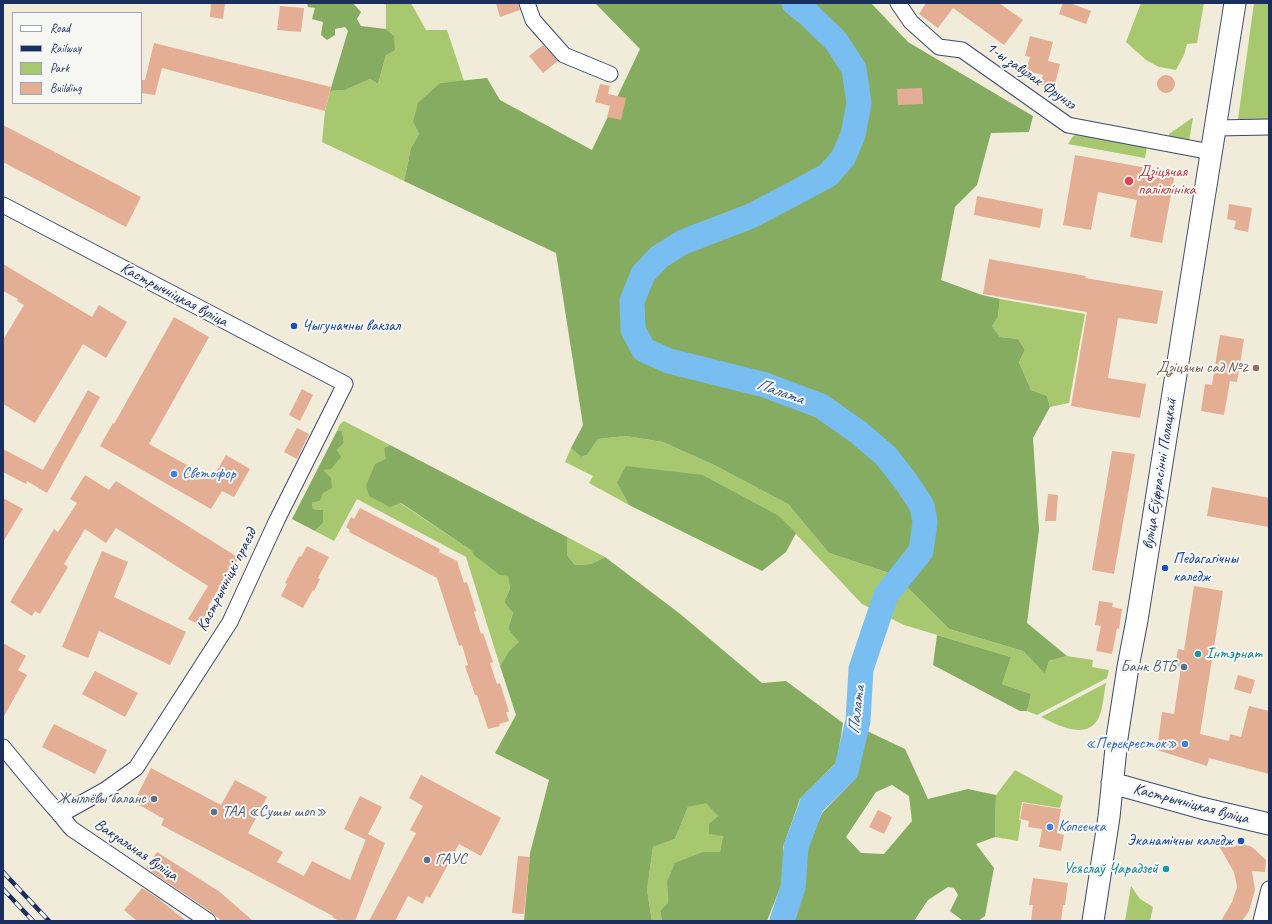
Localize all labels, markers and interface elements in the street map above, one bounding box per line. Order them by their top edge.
legend [12,12,142,104]
text: Road [50,20,70,36]
street label: 1-ы завулак Фрунзэ [983,38,1079,114]
text: Railway [50,40,81,56]
text: Park [50,60,69,76]
text: Building [50,80,82,96]
place label: Дзіцячая паліклініка [1138,162,1196,200]
marker: Дзіцячая паліклініка [1123,175,1135,187]
street label: Кастрычніцкая вуліца [117,259,231,331]
place label: Чыгуначны вакзал [302,316,400,336]
marker: Чыгуначны вакзал [289,321,299,331]
place label: Дзіцячы сад №2 [1157,358,1248,378]
marker: Дзіцячы сад №2 [1251,363,1261,373]
water label: Палата [754,374,806,410]
street label: вуліца Еўфрасінні Полацкай [1139,397,1181,551]
place label: Светофор [182,464,236,484]
marker: Светофор [169,469,179,479]
street label: Кастрычніцкі праезд [193,525,261,635]
place label: Педагагічны каледж [1173,549,1238,587]
marker: Педагагічны каледж [1160,563,1170,573]
place label: Інтэрнат [1206,644,1262,664]
marker: Інтэрнат [1193,649,1203,659]
place label: Банк ВТБ [1121,657,1176,677]
marker: Банк ВТБ [1179,662,1189,672]
water label: Палата [844,685,870,735]
place label: «Перекресток» [1085,734,1177,754]
marker: «Перекресток» [1180,739,1190,749]
street label: Кастрычніцкая вуліца [1131,779,1251,829]
place label: Жыллёвы баланс [57,789,146,809]
marker: Жыллёвы баланс [149,794,159,804]
place label: ТАА «Сушы шоп» [222,802,326,822]
marker: ТАА «Сушы шоп» [209,807,219,817]
street label: Вакзальная вуліца [90,815,182,885]
place label: Копеечка [1058,817,1106,837]
marker: Копеечка [1045,822,1055,832]
place label: Эканамічны каледж [1127,831,1233,851]
marker: Эканамічны каледж [1236,836,1246,846]
place label: ГАУС [435,850,467,870]
marker: ГАУС [422,855,432,865]
place label: Усяслаў Чарадзей [1063,859,1158,879]
marker: Усяслаў Чарадзей [1161,864,1171,874]

